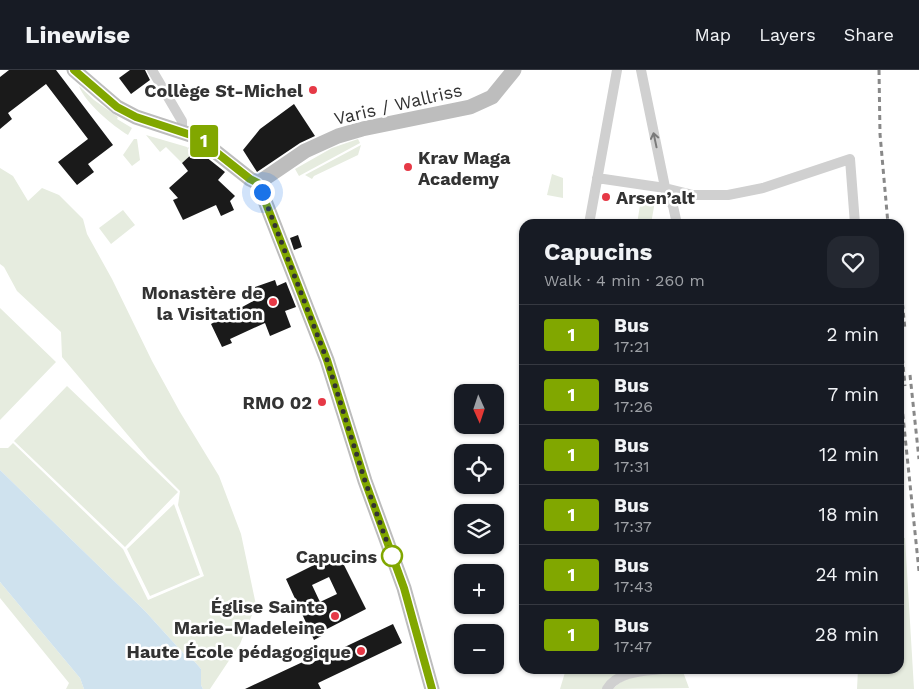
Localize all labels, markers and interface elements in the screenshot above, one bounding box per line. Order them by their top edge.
text: Linewise [25,21,130,49]
text: Map [694,24,731,45]
text: Layers [759,24,816,45]
text: Share [844,24,894,45]
street label: Varis / Wallriss [332,79,464,129]
place label: Collège St-Michel [144,80,303,101]
marker: Collège St-Michel [307,84,319,96]
line badge: 1 [188,125,220,157]
text: 1 [200,130,208,151]
one-way arrow [650,133,660,149]
place label: Krav Maga Academy [418,147,511,189]
marker: Krav Maga Academy [402,161,414,173]
your location [250,180,275,205]
place label: Arsen’alt [616,187,695,208]
marker: Arsen’alt [600,191,612,203]
button: heart [827,236,879,288]
text: Capucins [544,238,652,266]
text: Walk · 4 min · 260 m [544,271,705,290]
place label: Monastère de la Visitation [142,282,263,324]
marker: Monastère de la Visitation [267,296,279,308]
text: Bus [614,314,649,337]
text: 2 min [827,323,879,346]
text: 1 [568,324,575,345]
text: 17:21 [614,337,650,356]
text: Bus [614,374,649,397]
text: 7 min [828,383,879,406]
north arrow [454,384,504,434]
map controls [454,384,504,674]
text: 1 [568,384,575,405]
place label: RMO 02 [242,392,312,413]
marker: RMO 02 [316,396,328,408]
text: 17:26 [614,397,653,416]
text: Bus [614,434,649,457]
text: 12 min [819,443,879,466]
button: locate [454,444,504,494]
text: 1 [568,444,575,465]
text: 17:31 [614,457,650,476]
text: Bus [614,494,649,517]
text: 18 min [818,503,879,526]
button: layers [454,504,504,554]
text: 1 [568,504,575,525]
text: 17:37 [614,517,652,536]
marker: Capucins [381,545,403,567]
place label: Capucins [296,546,377,567]
text: Bus [614,554,649,577]
text: 24 min [815,563,879,586]
button: + [454,564,504,614]
text: 1 [568,564,575,585]
text: 17:43 [614,577,653,596]
place label: Église Sainte Marie-Madeleine [174,596,325,638]
marker: Église Sainte Marie-Madeleine [329,610,341,622]
text: Bus [614,614,649,637]
text: 28 min [815,623,879,646]
button: − [454,624,504,674]
text: 1 [568,624,575,645]
text: 17:47 [614,637,652,656]
place label: Haute École pédagogique [127,641,351,662]
marker: Haute École pédagogique [355,645,367,657]

